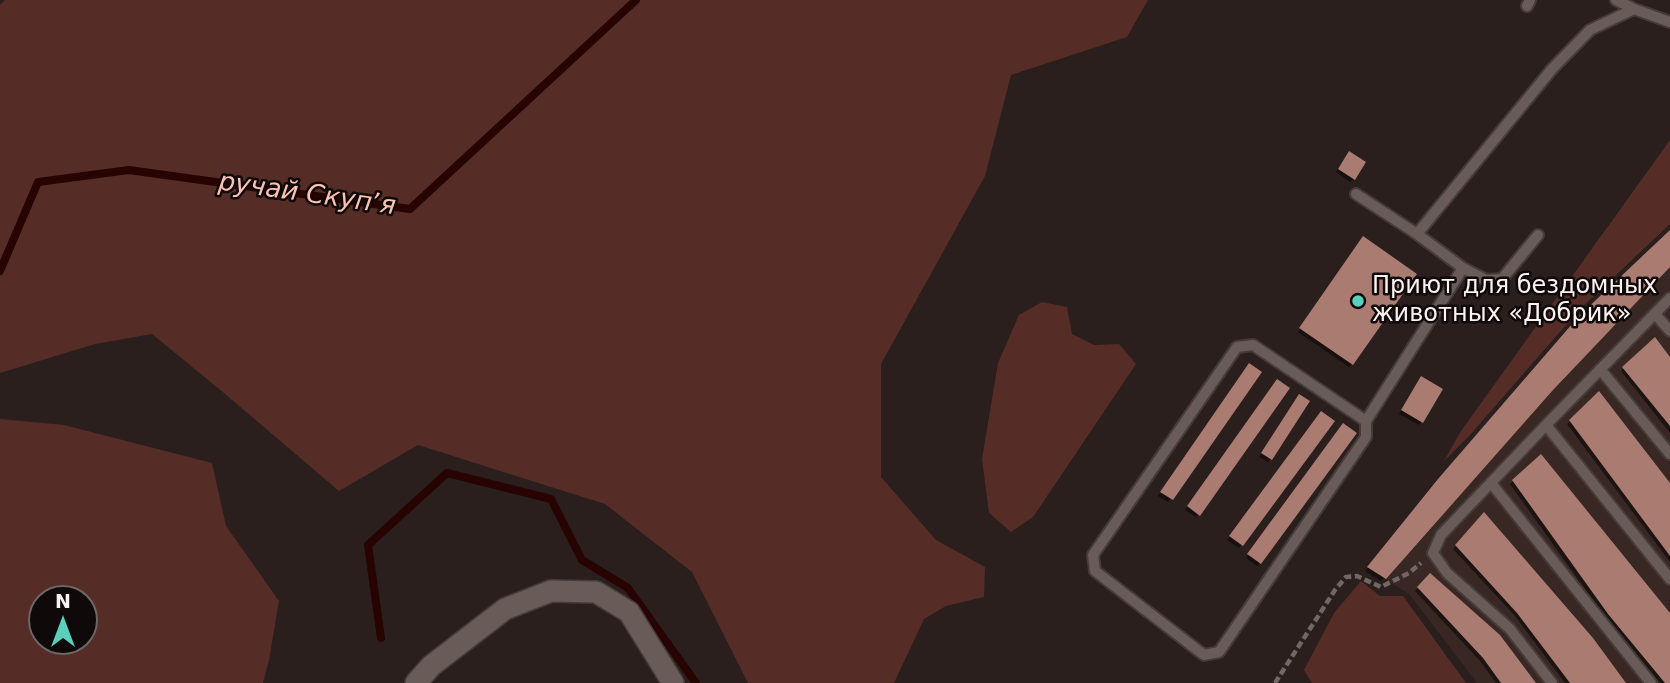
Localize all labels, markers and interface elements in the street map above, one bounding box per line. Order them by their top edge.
water label: ручай Скупʼя [216,167,398,223]
place label: Приют для бездомных животных «Добрик» [1372,273,1657,329]
marker: Приют для бездомных животных «Добрик» [1350,293,1366,309]
north arrow [28,585,98,655]
text: N [55,590,71,612]

